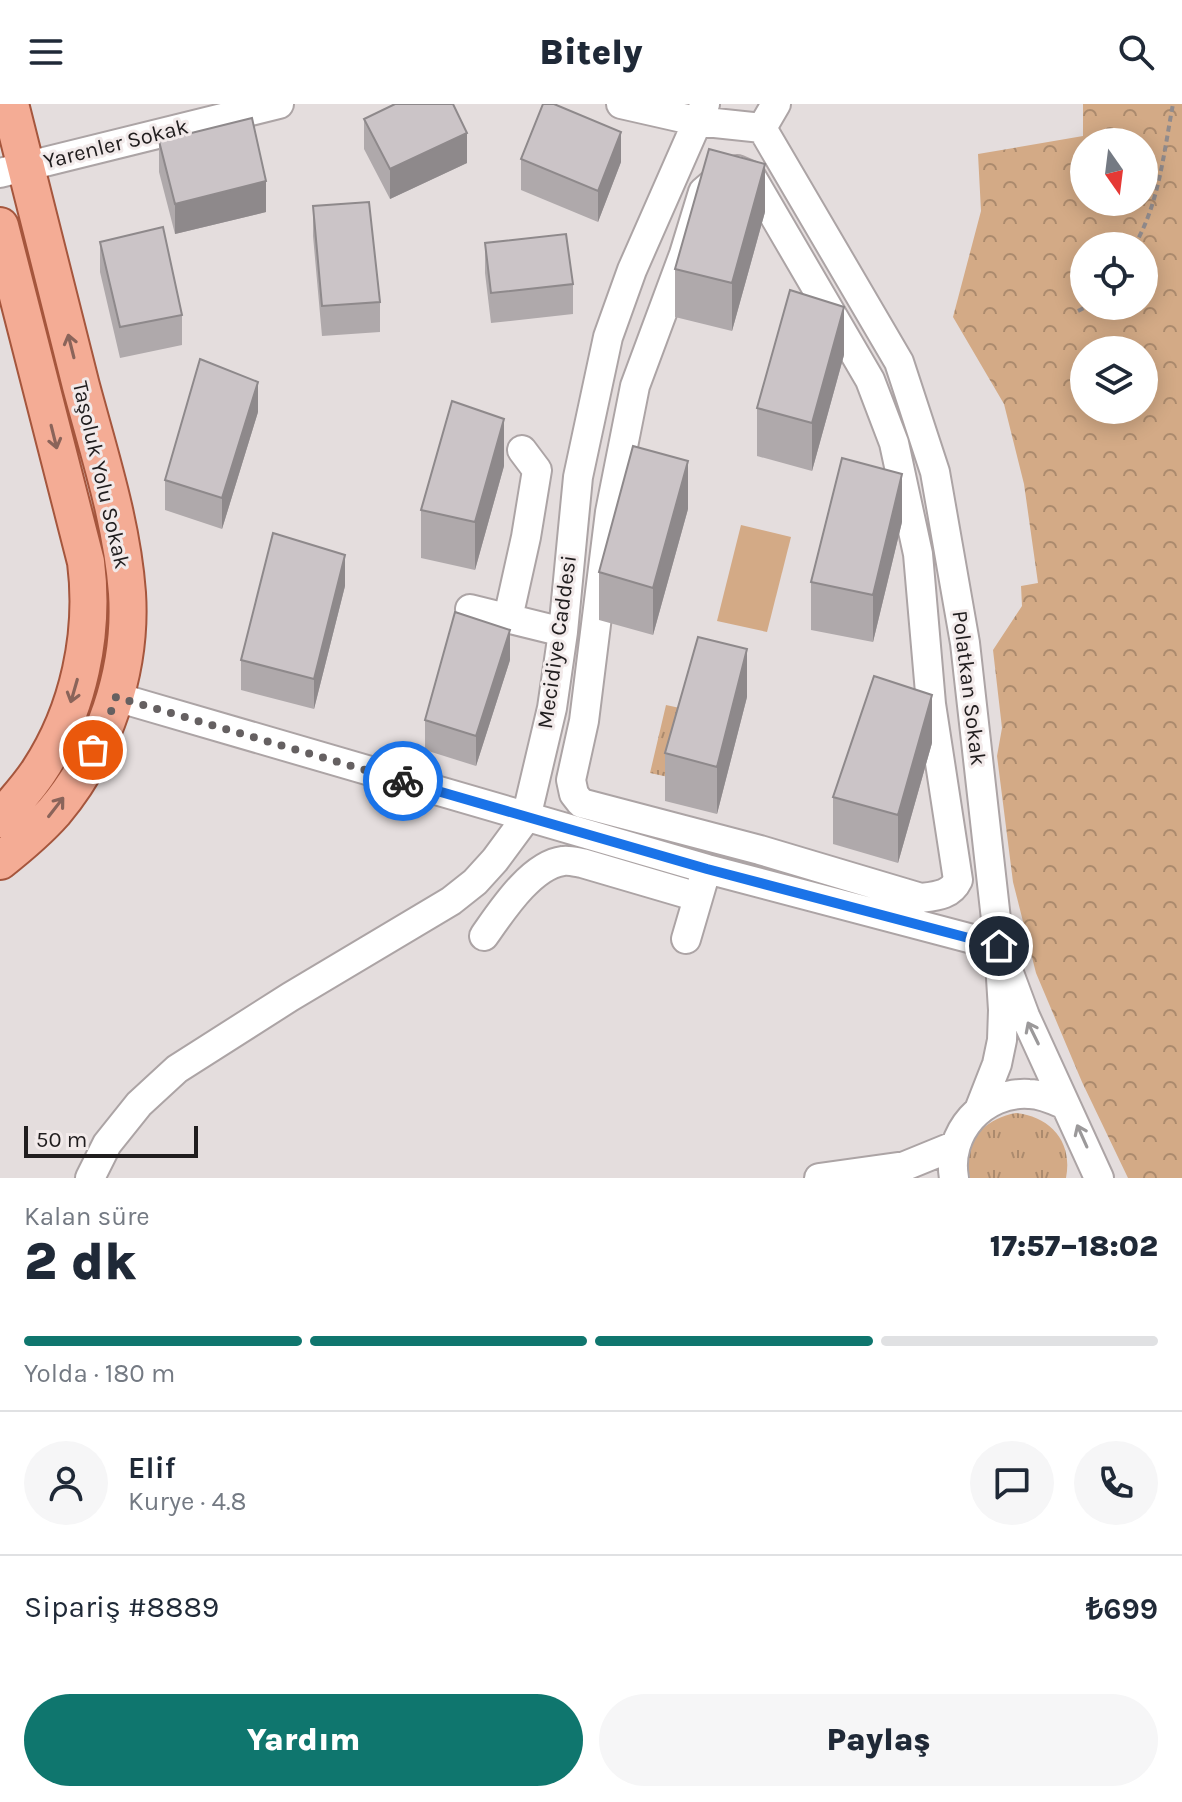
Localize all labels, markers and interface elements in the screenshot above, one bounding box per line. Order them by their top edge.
icon: menu [24,30,68,74]
icon: search [1114,30,1158,74]
text: Bitely [539,31,643,73]
street label: Yarenler Sokak [41,113,191,175]
north arrow [1070,128,1158,216]
map controls [1070,128,1158,424]
button: locate [1070,232,1158,320]
one-way arrow [63,334,78,360]
button: layers [1070,336,1158,424]
street label: Taşoluk Yolu Sokak [67,379,135,571]
one-way arrow [48,424,63,450]
street label: Mecidiye Caddesi [532,553,582,731]
street label: Polatkan Sokak [947,609,991,767]
one-way arrow [66,678,81,704]
pin [59,716,127,784]
icon: bag [71,728,115,772]
courier [363,741,443,821]
icon: bike [381,759,425,803]
one-way arrow [47,797,65,818]
pin [965,912,1033,980]
icon: home [977,924,1021,968]
one-way arrow [1025,1022,1040,1046]
scale bar [24,1122,198,1158]
one-way arrow [1073,1124,1088,1149]
text: 50 m [36,1127,87,1153]
text: Kalan süre [24,1201,150,1232]
text: 17:57–18:02 [990,1228,1158,1264]
text: 2 dk [24,1231,136,1292]
text: Yolda · 180 m [24,1358,175,1389]
button: person [24,1441,108,1525]
button: chat [970,1441,1054,1525]
button: phone [1074,1441,1158,1525]
text: Elif [128,1450,176,1486]
text: Kurye · 4.8 [128,1486,247,1517]
text: Sipariş #8889 [24,1589,219,1625]
text: ₺699 [1086,1591,1158,1627]
button: Yardım [24,1694,583,1786]
button: Paylaş [599,1694,1158,1786]

